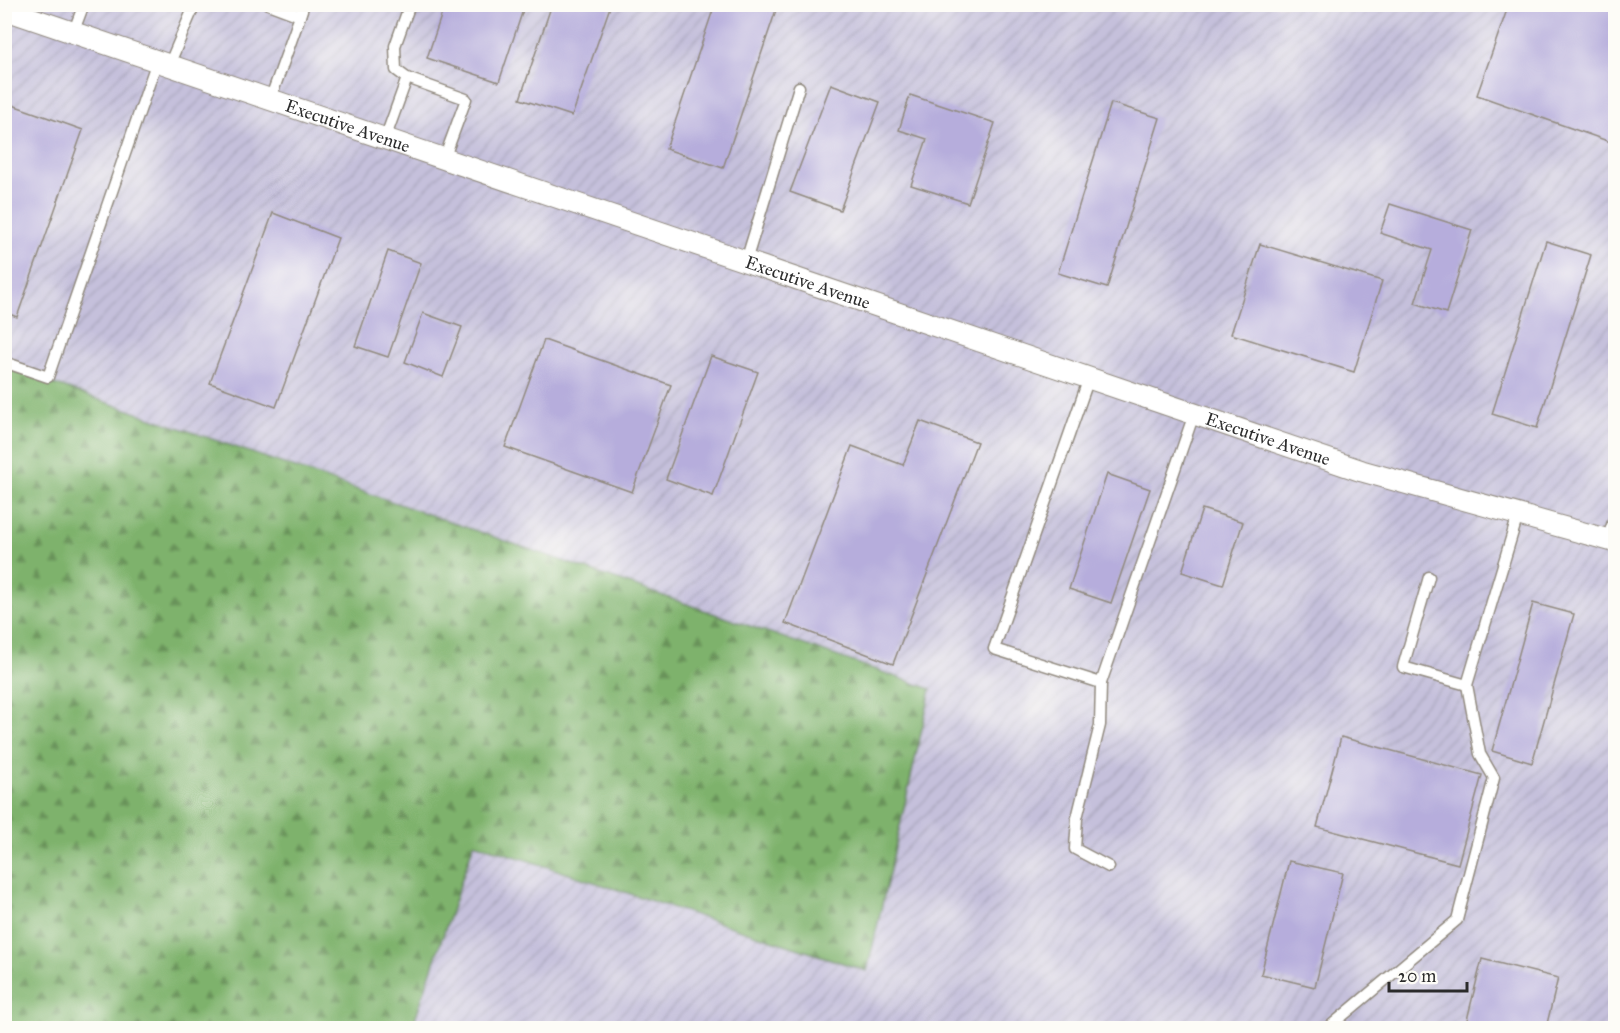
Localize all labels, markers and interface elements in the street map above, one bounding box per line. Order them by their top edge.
street label: Executive Avenue [282,94,413,157]
street label: Executive Avenue [742,251,873,314]
street label: Executive Avenue [1203,408,1333,470]
scale bar [1389,955,1467,993]
text: 20 m [1398,965,1436,987]

